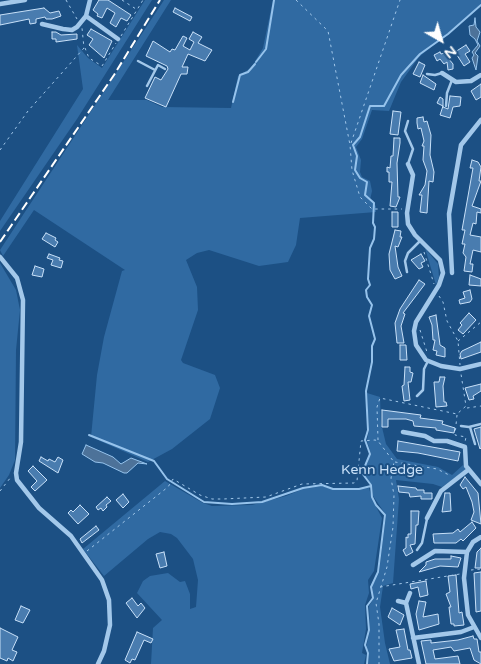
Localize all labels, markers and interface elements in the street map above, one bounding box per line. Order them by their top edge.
north arrow [416,15,466,65]
text: N [441,42,460,62]
park label: Kenn Hedge [341,462,423,478]

